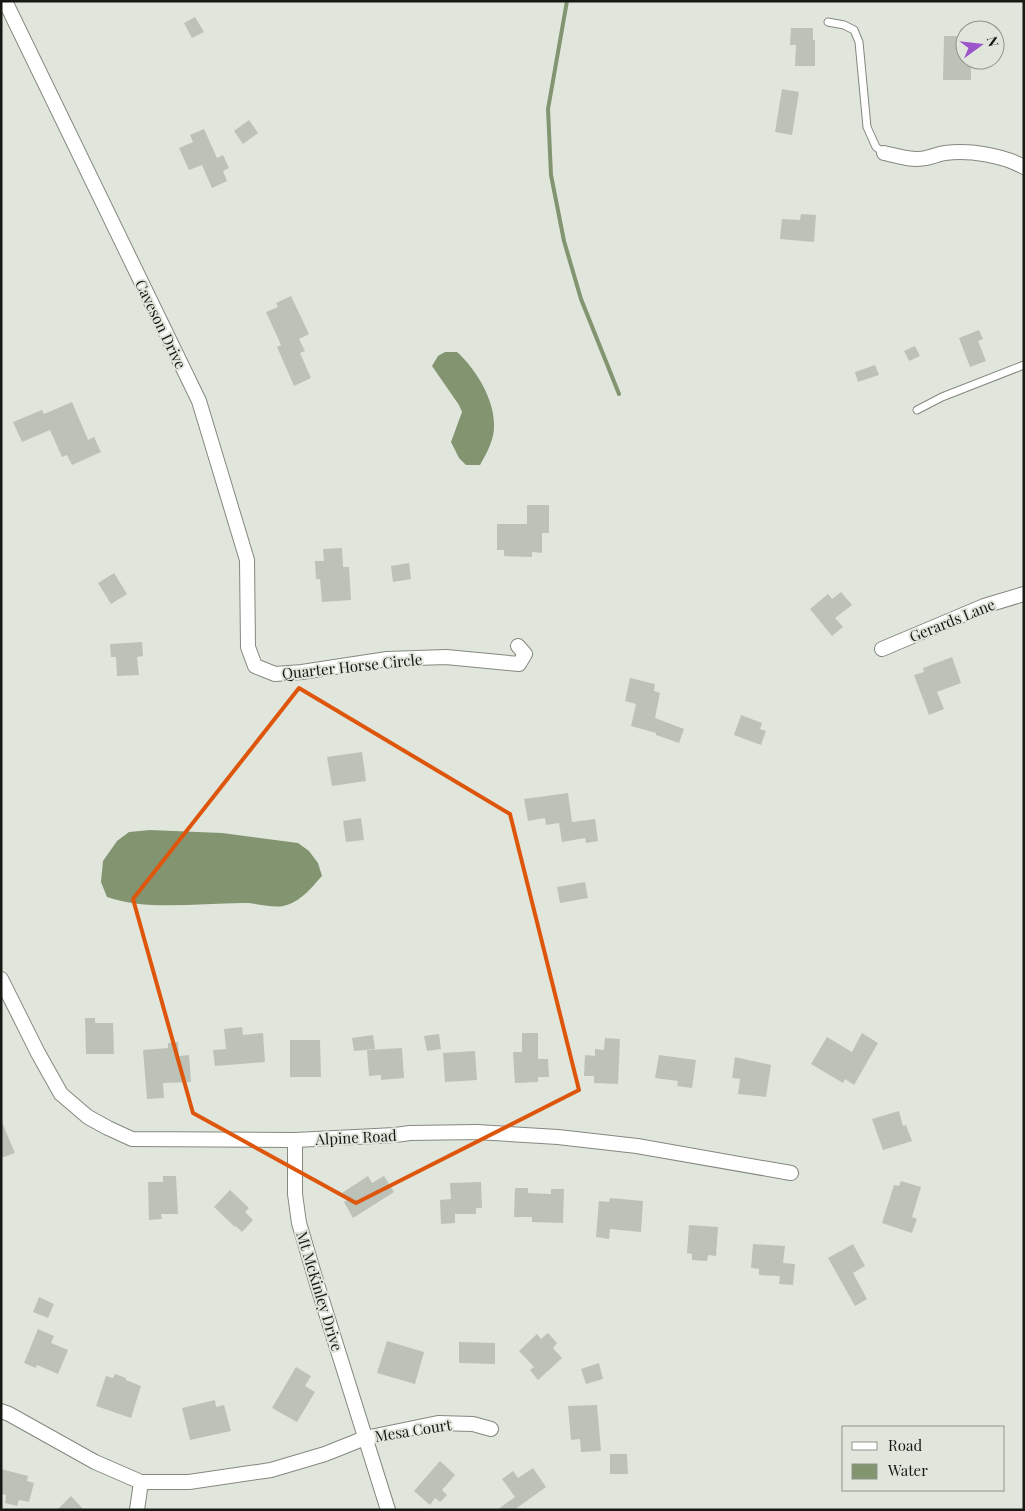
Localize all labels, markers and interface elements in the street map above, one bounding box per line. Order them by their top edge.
north arrow [955,20,1005,70]
text: N [983,34,1004,49]
street label: Caveson Drive [131,276,191,372]
street label: Gerards Lane [906,594,998,646]
street label: Quarter Horse Circle [281,649,423,683]
street label: Alpine Road [314,1125,397,1149]
street label: Mt McKinley Drive [292,1229,348,1353]
street label: Mesa Court [373,1414,453,1446]
legend [842,1426,1005,1491]
text: Road [888,1435,922,1455]
text: Water [887,1460,928,1480]

